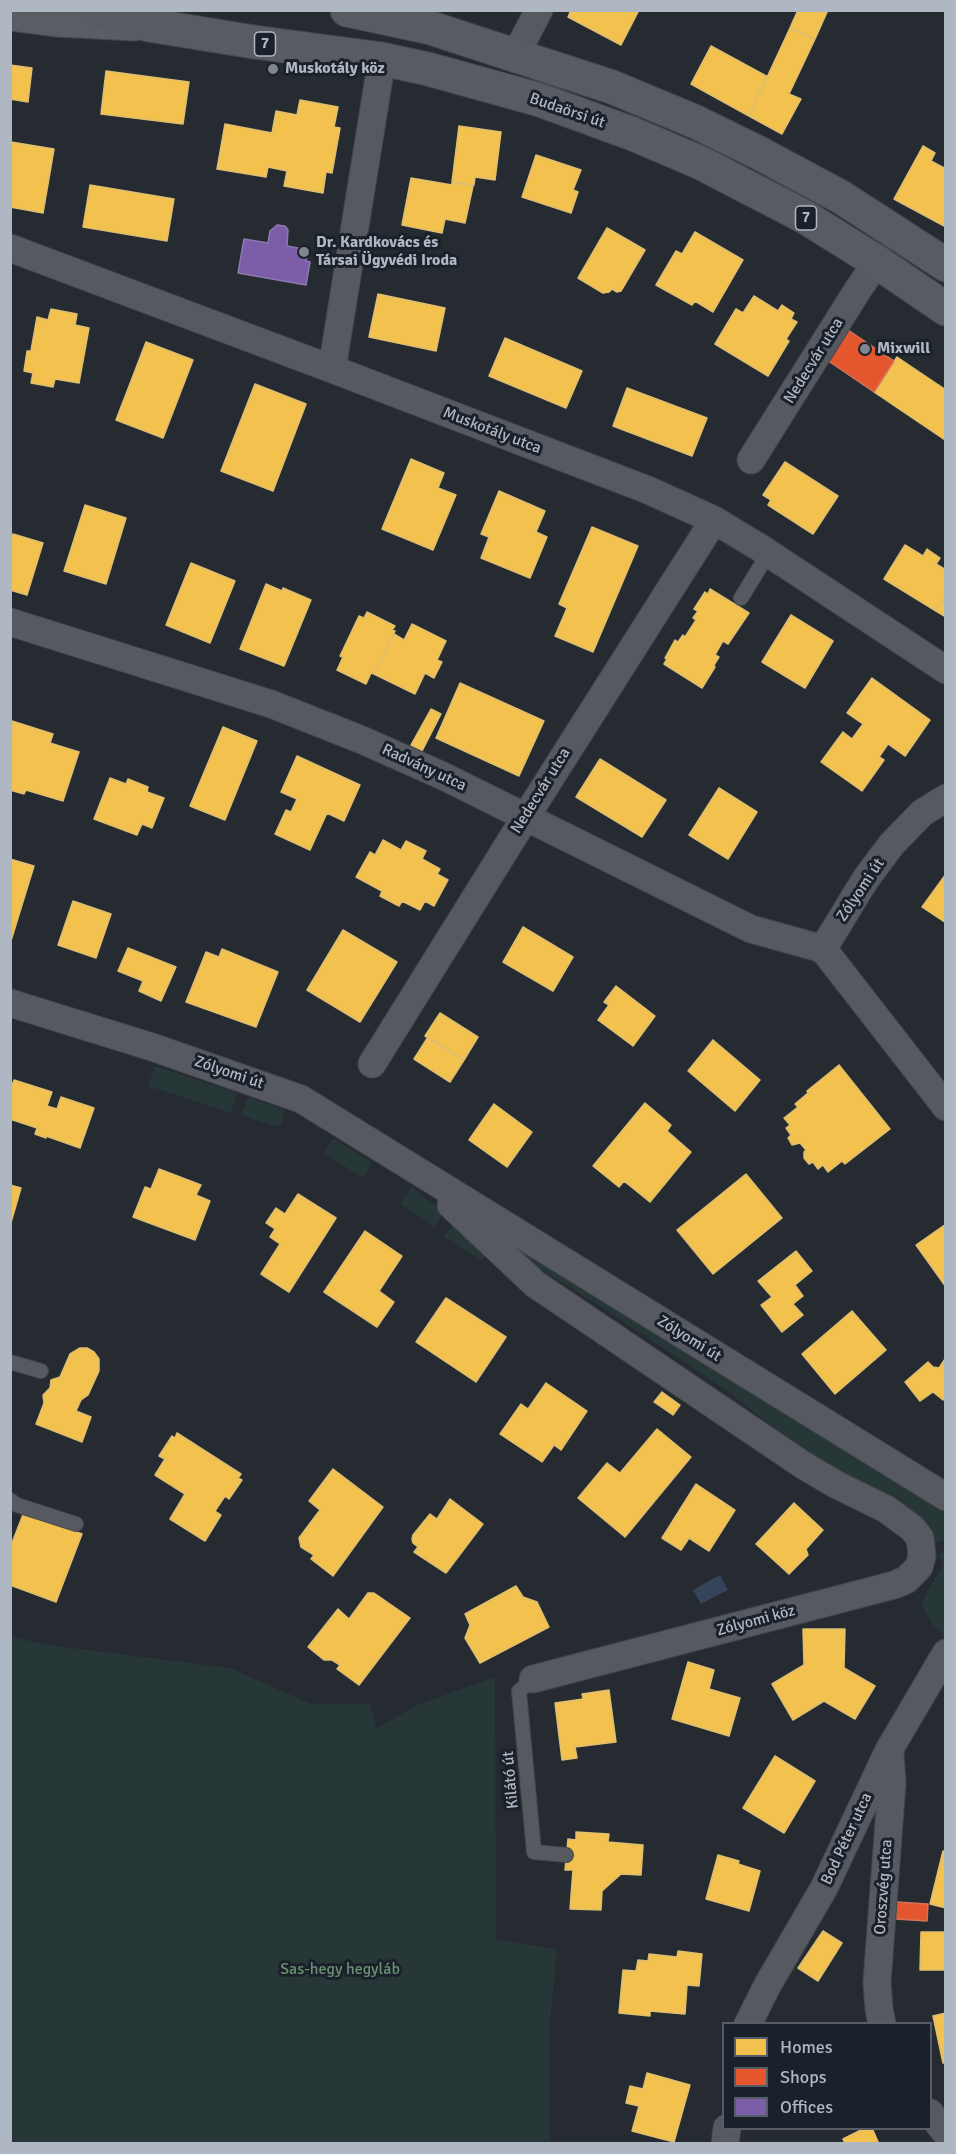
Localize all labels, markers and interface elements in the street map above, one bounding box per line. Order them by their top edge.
road number: 7 [254,32,276,56]
place label: Muskotály köz [285,59,385,79]
marker: Muskotály köz [266,62,280,76]
street label: Budaörsi út [527,89,607,133]
road number: 7 [796,206,816,230]
place label: Dr. Kardkovács és Társai Ügyvédi Iroda [316,233,457,271]
marker: Dr. Kardkovács és Társai Ügyvédi Iroda [297,245,311,259]
street label: Nedecvár utca [780,315,848,407]
place label: Mixwill [877,339,930,359]
marker: Mixwill [858,342,872,356]
street label: Muskotály utca [440,403,544,459]
street label: Radvány utca [379,740,469,796]
street label: Nedecvár utca [507,745,575,837]
street label: Zólyomi út [833,855,889,925]
street label: Zólyomi út [192,1052,266,1094]
street label: Zólyomi út [653,1312,725,1366]
street label: Zólyomi köz [715,1601,797,1641]
street label: Kilátó út [499,1750,523,1810]
street label: Bod Péter utca [817,1790,877,1888]
street label: Oroszvég utca [871,1839,897,1935]
park label: Sas-hegy hegyláb [280,1960,400,1980]
legend [722,2022,932,2130]
text: Homes [780,2036,833,2058]
text: Shops [780,2066,827,2088]
text: Offices [780,2096,833,2118]

